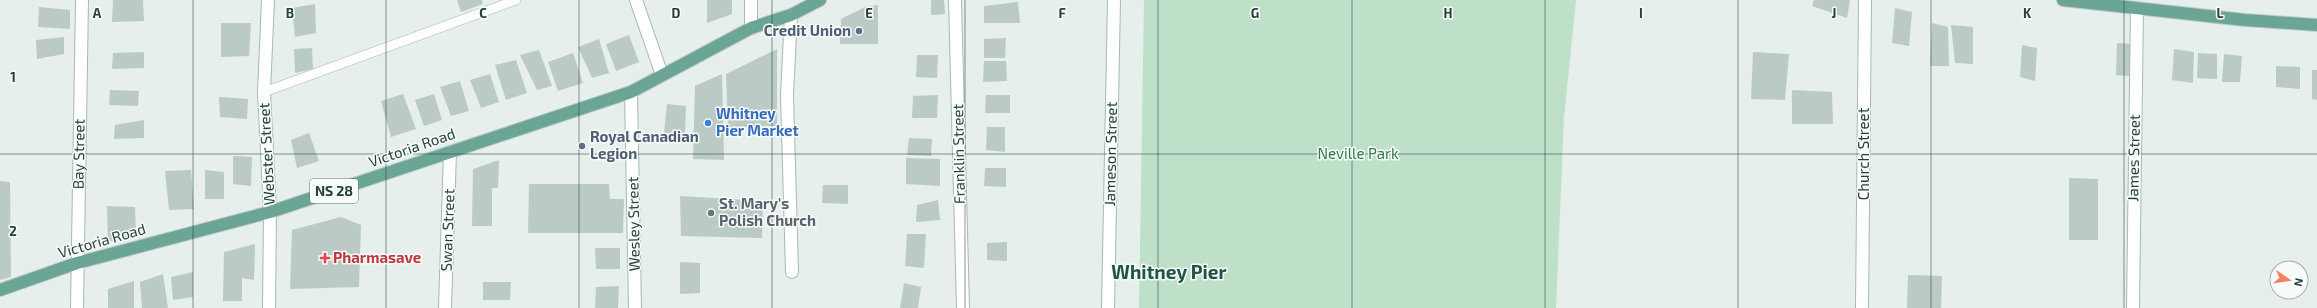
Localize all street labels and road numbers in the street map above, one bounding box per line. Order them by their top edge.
street label: Jameson Street [1100,101,1120,206]
street label: Webster Street [254,102,278,206]
street label: Franklin Street [948,103,968,204]
street label: Church Street [1854,107,1872,200]
street label: James Street [2123,114,2143,202]
street label: Bay Street [68,118,88,189]
street label: Victoria Road [366,124,457,170]
street label: Wesley Street [623,176,643,272]
road number: NS 28 [310,179,358,203]
street label: Swan Street [437,188,457,272]
street label: Victoria Road [56,219,148,261]

